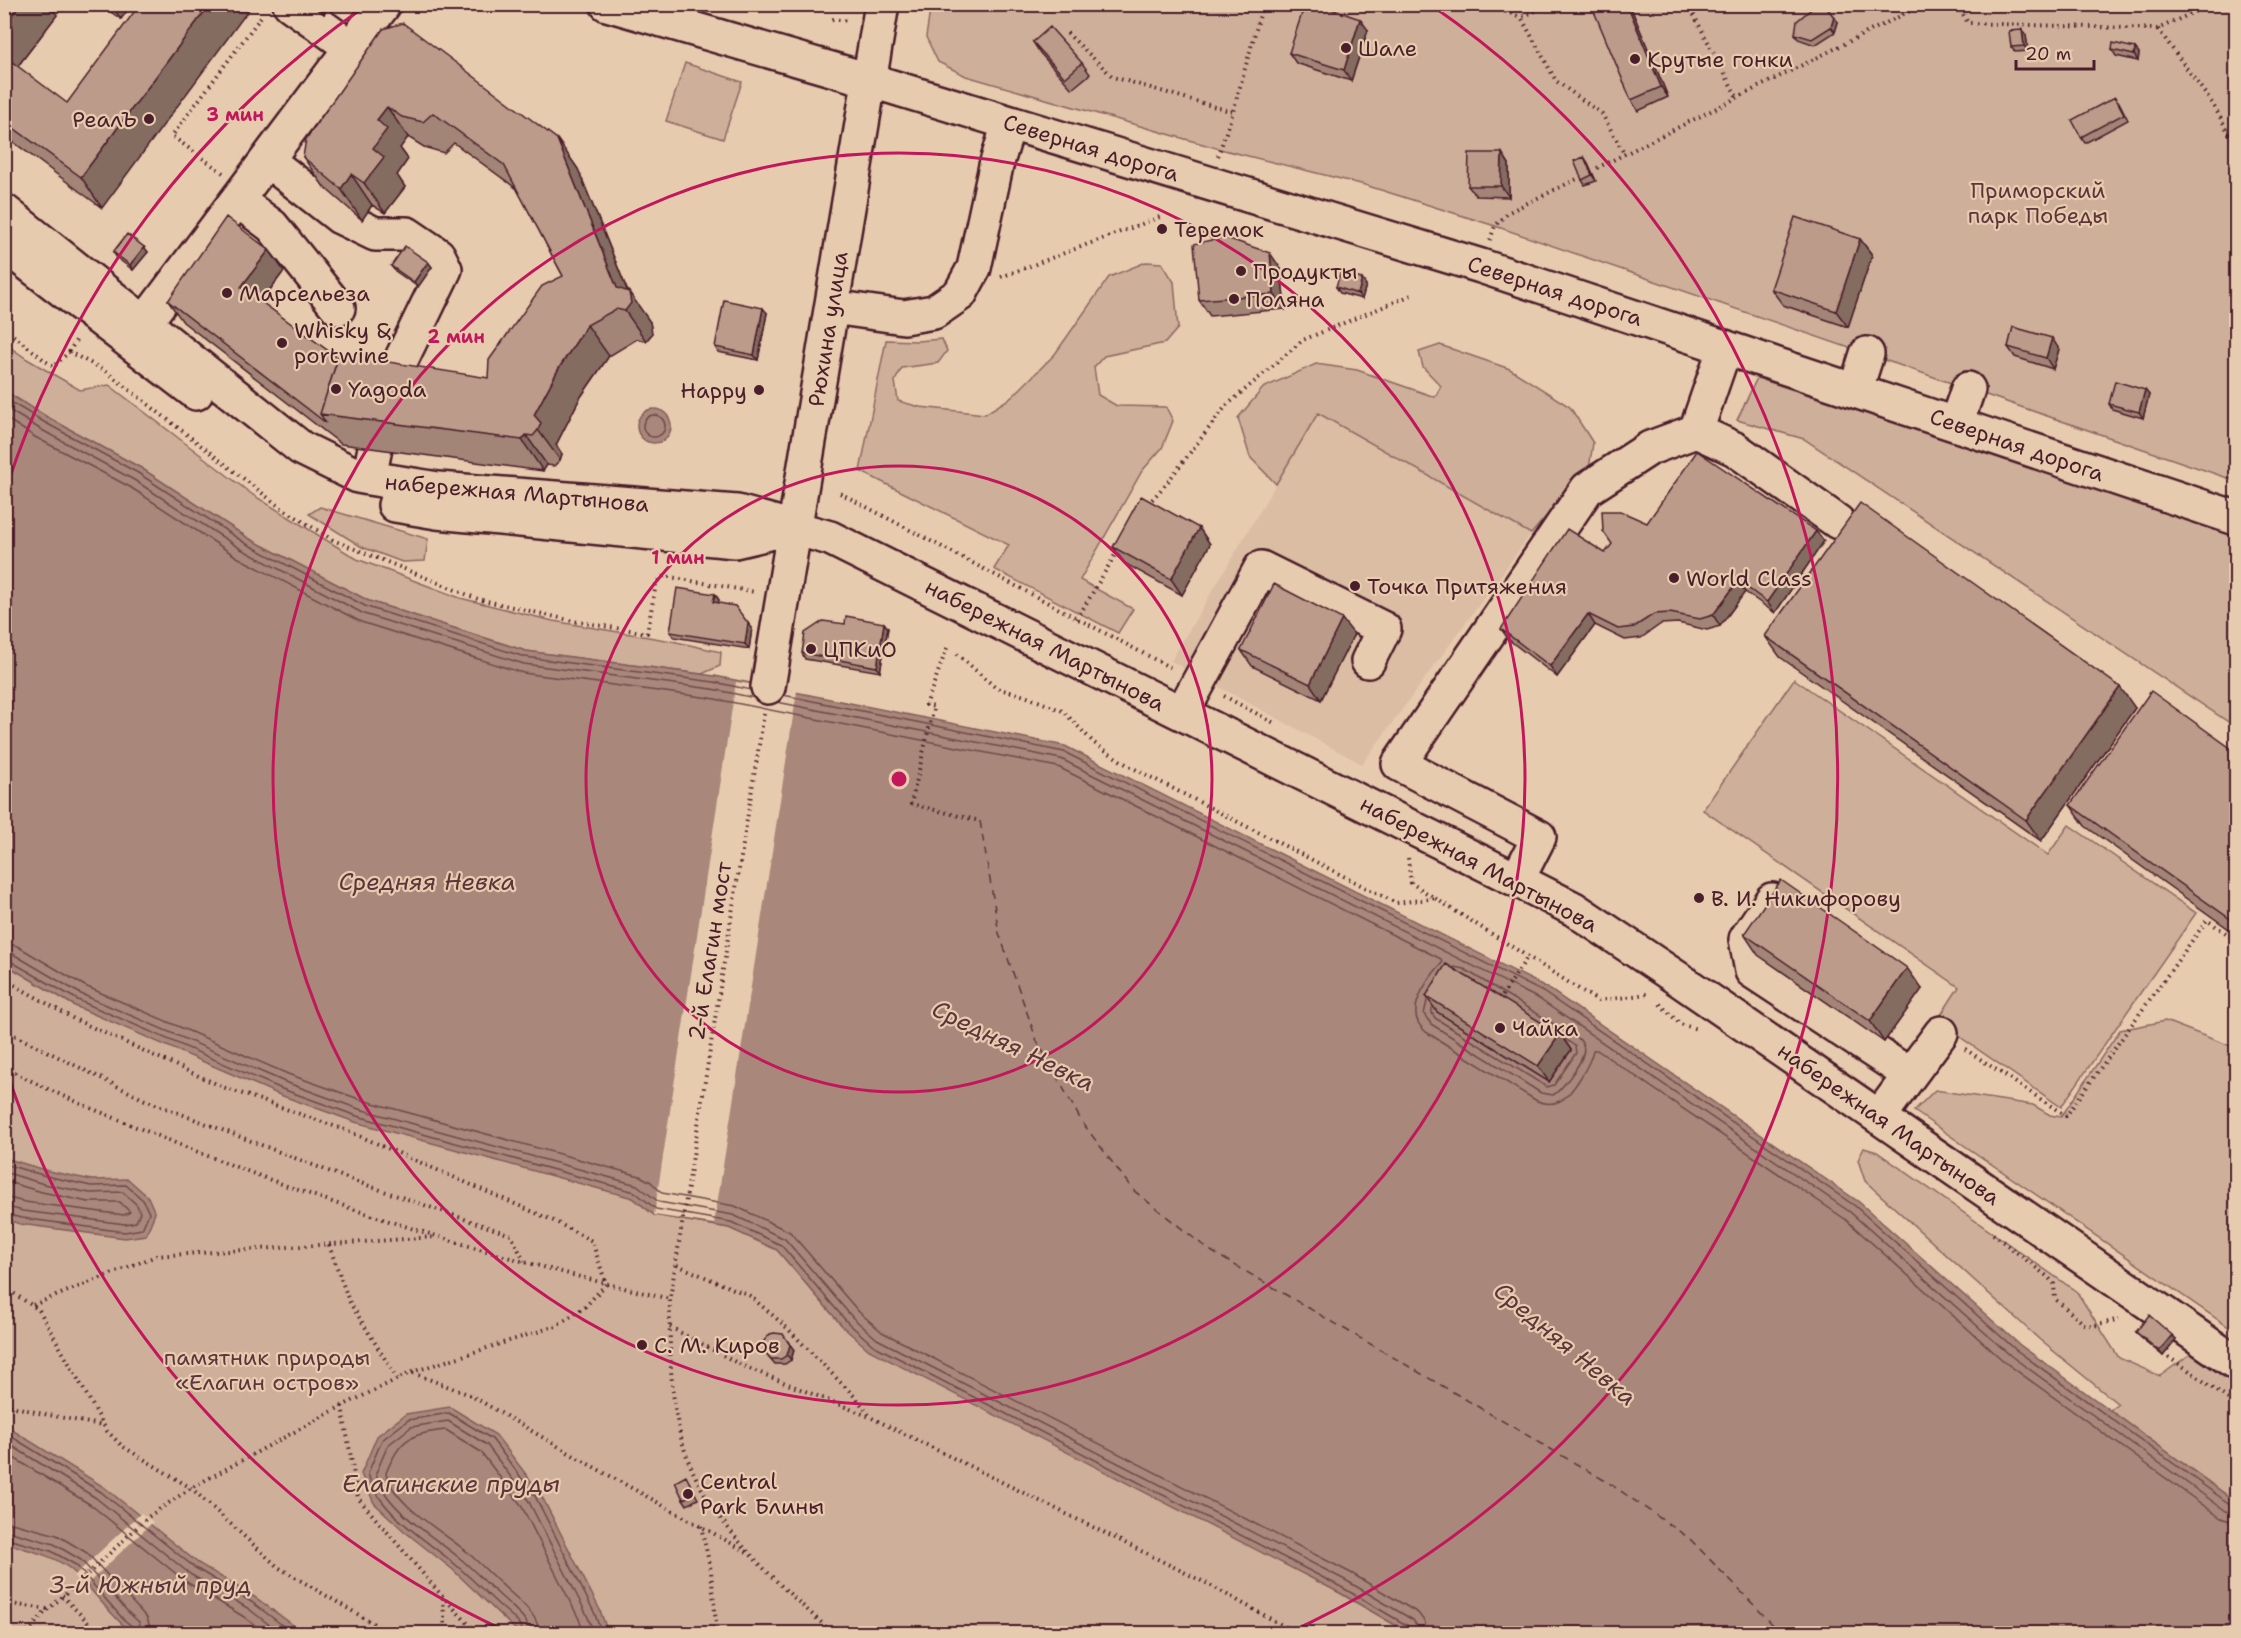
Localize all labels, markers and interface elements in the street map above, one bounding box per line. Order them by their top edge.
scale bar [2016,33,2094,71]
place label: Шале [1358,34,1417,63]
marker: Шале [1339,41,1353,55]
text: 20 m [2025,42,2071,66]
place label: Крутые гонки [1647,45,1793,74]
marker: Крутые гонки [1628,52,1642,66]
text: 3 мин [206,103,264,127]
place label: РеалЪ [72,105,137,134]
street label: Северная дорога [1000,107,1183,189]
marker: РеалЪ [142,112,156,126]
park label: Приморский парк Победы [1968,176,2108,230]
place label: Теремок [1174,215,1264,244]
marker: Теремок [1155,222,1169,236]
street label: Рюхина улица [801,249,855,409]
street label: Северная дорога [1464,249,1646,333]
place label: Продукты [1253,257,1358,286]
marker: Продукты [1234,264,1248,278]
place label: Марсельеза [239,279,370,308]
place label: Поляна [1246,285,1325,314]
marker: Марсельеза [220,286,234,300]
marker: Поляна [1227,292,1241,306]
place label: Whisky & portwine [294,316,392,370]
text: 2 мин [427,325,485,349]
marker: Whisky & portwine [275,336,289,350]
place label: Yagoda [348,375,427,404]
place label: Happy [680,376,747,405]
marker: Yagoda [329,382,343,396]
marker: Happy [752,383,766,397]
street label: Северная дорога [1926,402,2108,488]
street label: набережная Мартынова [384,467,651,519]
text: 1 мин [651,546,705,570]
place label: World Class [1686,564,1812,593]
marker: World Class [1667,571,1681,585]
street label: набережная Мартынова [920,572,1170,718]
place label: Точка Притяжения [1367,572,1567,601]
marker: Точка Притяжения [1348,579,1362,593]
place label: ЦПКиО [823,635,897,664]
marker: ЦПКиО [804,642,818,656]
centre of rings [889,769,909,789]
street label: набережная Мартынова [1355,789,1603,939]
street label: 2-й Елагин мост [682,859,739,1042]
water label: Средняя Невка [338,866,516,898]
place label: В. И. Никифорову [1711,884,1901,913]
marker: В. И. Никифорову [1692,891,1706,905]
water label: Средняя Невка [926,993,1100,1099]
place label: Чайка [1512,1014,1579,1043]
marker: Чайка [1493,1021,1507,1035]
street label: набережная Мартынова [1772,1036,2006,1212]
water label: Средняя Невка [1487,1275,1643,1413]
place label: С. М. Киров [654,1331,780,1360]
marker: С. М. Киров [635,1338,649,1352]
park label: памятник природы «Елагин остров» [164,1343,370,1397]
place label: Central Park Блины [700,1467,824,1521]
water label: Елагинские пруды [342,1468,560,1500]
marker: Central Park Блины [681,1487,695,1501]
water label: 3-й Южный пруд [48,1569,252,1601]

